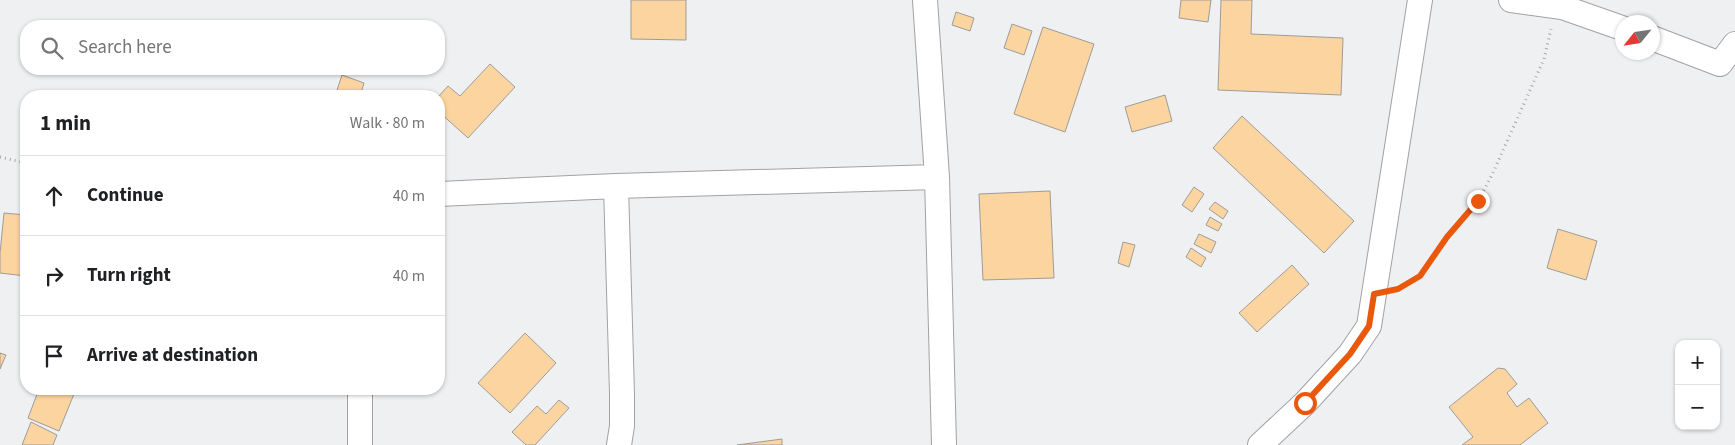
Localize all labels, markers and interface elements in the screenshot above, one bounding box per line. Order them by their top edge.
north arrow [1615,15,1660,60]
search box [20,20,445,75]
icon: search [38,34,66,62]
text: Search here [78,34,172,61]
text: 1 min [40,108,91,138]
text: Walk · 80 m [350,112,425,134]
icon: ahead [40,182,68,210]
text: Continue [87,182,164,209]
text: 40 m [393,185,425,207]
route end [1467,190,1490,213]
icon: right [40,262,68,290]
text: Turn right [87,262,171,289]
text: 40 m [393,265,425,287]
map controls [1675,340,1720,430]
button: + [1675,340,1720,385]
icon: arrive [40,342,68,370]
text: Arrive at destination [87,342,258,369]
button: − [1675,385,1720,430]
route start [1294,392,1317,415]

